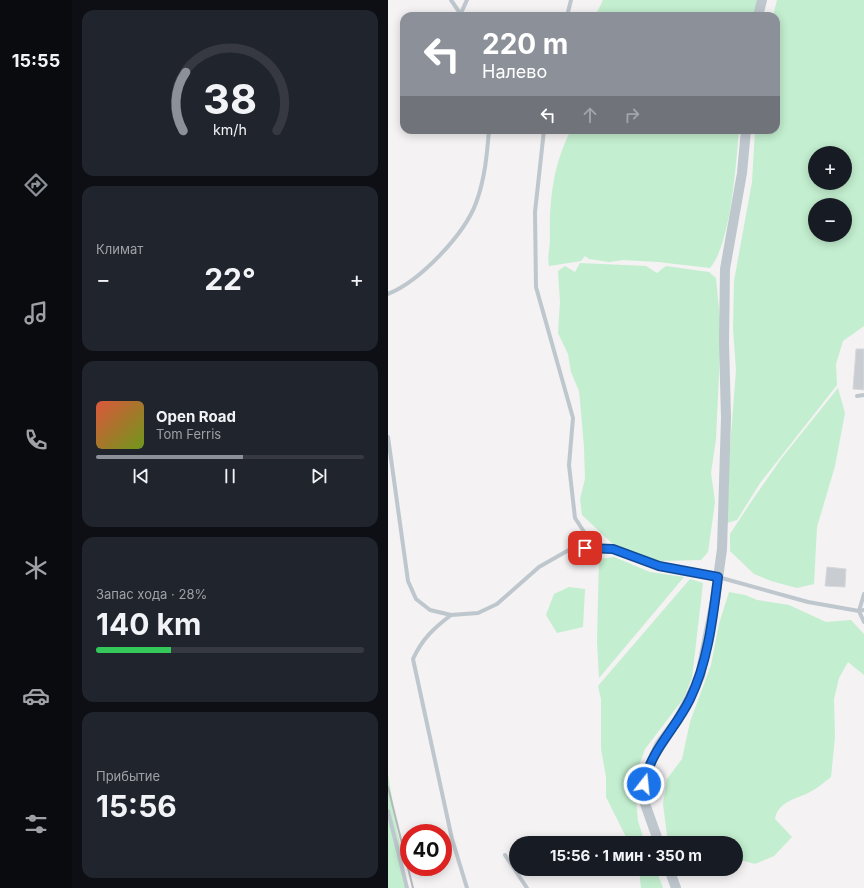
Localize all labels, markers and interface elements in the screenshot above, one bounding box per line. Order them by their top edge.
text: 220 m [482,27,568,61]
icon: left [416,28,468,80]
text: 15:55 [12,50,60,71]
text: Налево [482,61,547,82]
text: 38 [203,74,257,124]
icon: left [537,104,559,126]
icon: ahead [579,104,601,126]
icon: right [621,104,643,126]
text: km/h [213,120,247,137]
map controls [808,146,852,242]
button: + [808,146,852,190]
icon: directions [22,171,50,199]
button: − [808,198,852,242]
text: Климат [96,241,143,257]
text: 22° [204,261,256,297]
text: − [96,266,111,292]
text: + [349,266,364,292]
icon: music [22,299,50,327]
text: Open Road [156,407,236,426]
icon: phone [22,426,50,454]
text: Tom Ferris [156,426,221,442]
icon: previous [130,465,152,487]
icon: pause [219,465,241,487]
icon: next [308,465,330,487]
pin [568,531,602,565]
icon: arrive [574,537,596,559]
icon: climate [22,554,50,582]
text: Запас хода · 28% [96,586,207,602]
text: 140 km [96,606,201,642]
icon: car [22,682,50,710]
position arrow [623,763,665,805]
text: Прибытие [96,768,160,784]
text: 15:56 [96,788,177,824]
icon: filters [22,810,50,838]
speed limit sign: 40 [400,824,452,876]
text: 15:56 · 1 мин · 350 m [550,846,702,865]

